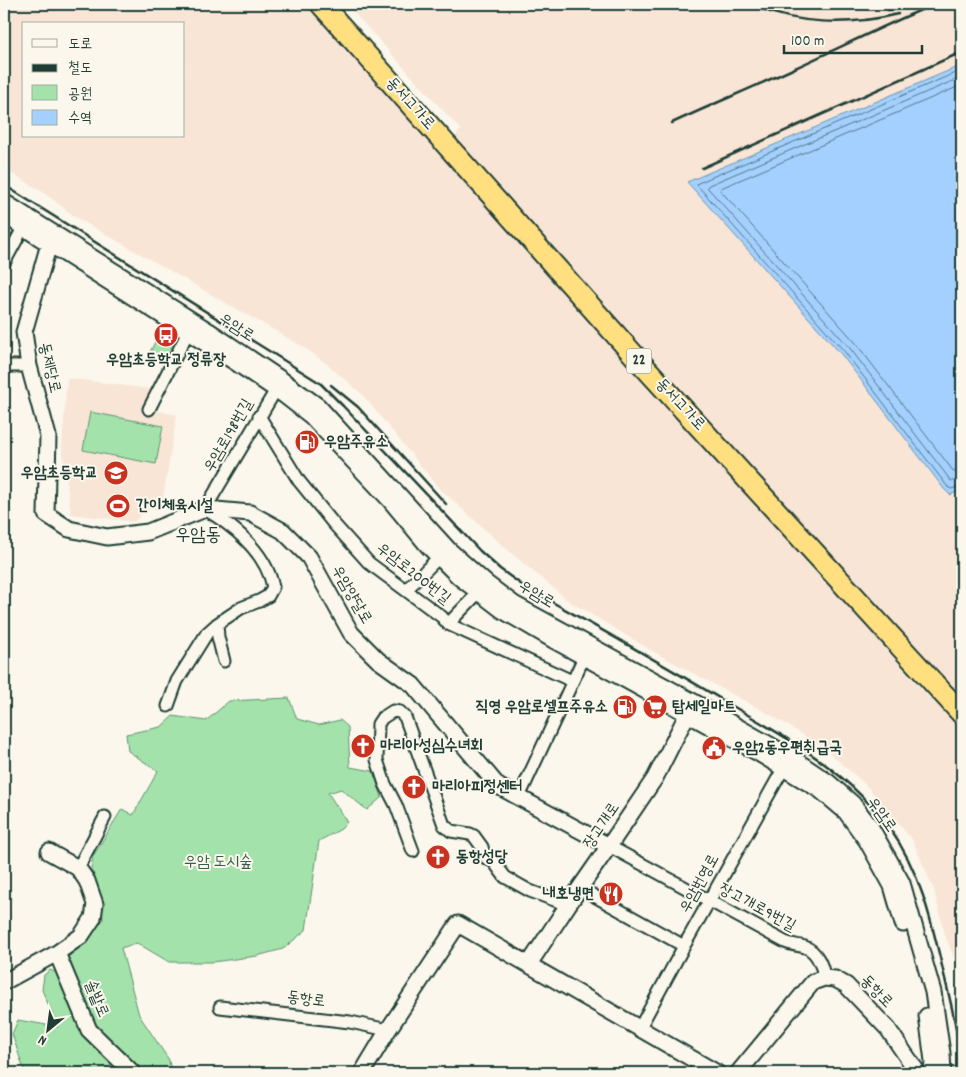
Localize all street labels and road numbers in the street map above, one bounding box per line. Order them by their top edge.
street label: 동서고가로 [380,72,440,136]
street label: 우암로 [214,308,258,348]
street label: 동제당로 [32,340,66,396]
road number: 22 [626,348,652,374]
street label: 동서고가로 [650,374,710,436]
street label: 우암로198번길 [199,395,259,477]
street label: 우암로200번길 [371,538,455,610]
street label: 우암양달로 [325,561,377,629]
street label: 우암로 [514,575,558,615]
street label: 우암로 [861,793,901,837]
street label: 장고개로 [578,798,626,854]
street label: 우암번영로 [674,850,726,918]
street label: 장고개로9번길 [714,878,800,938]
street label: 동항로 [854,970,898,1014]
street label: 솔밭로 [78,977,114,1021]
street label: 동항로 [285,986,327,1014]

